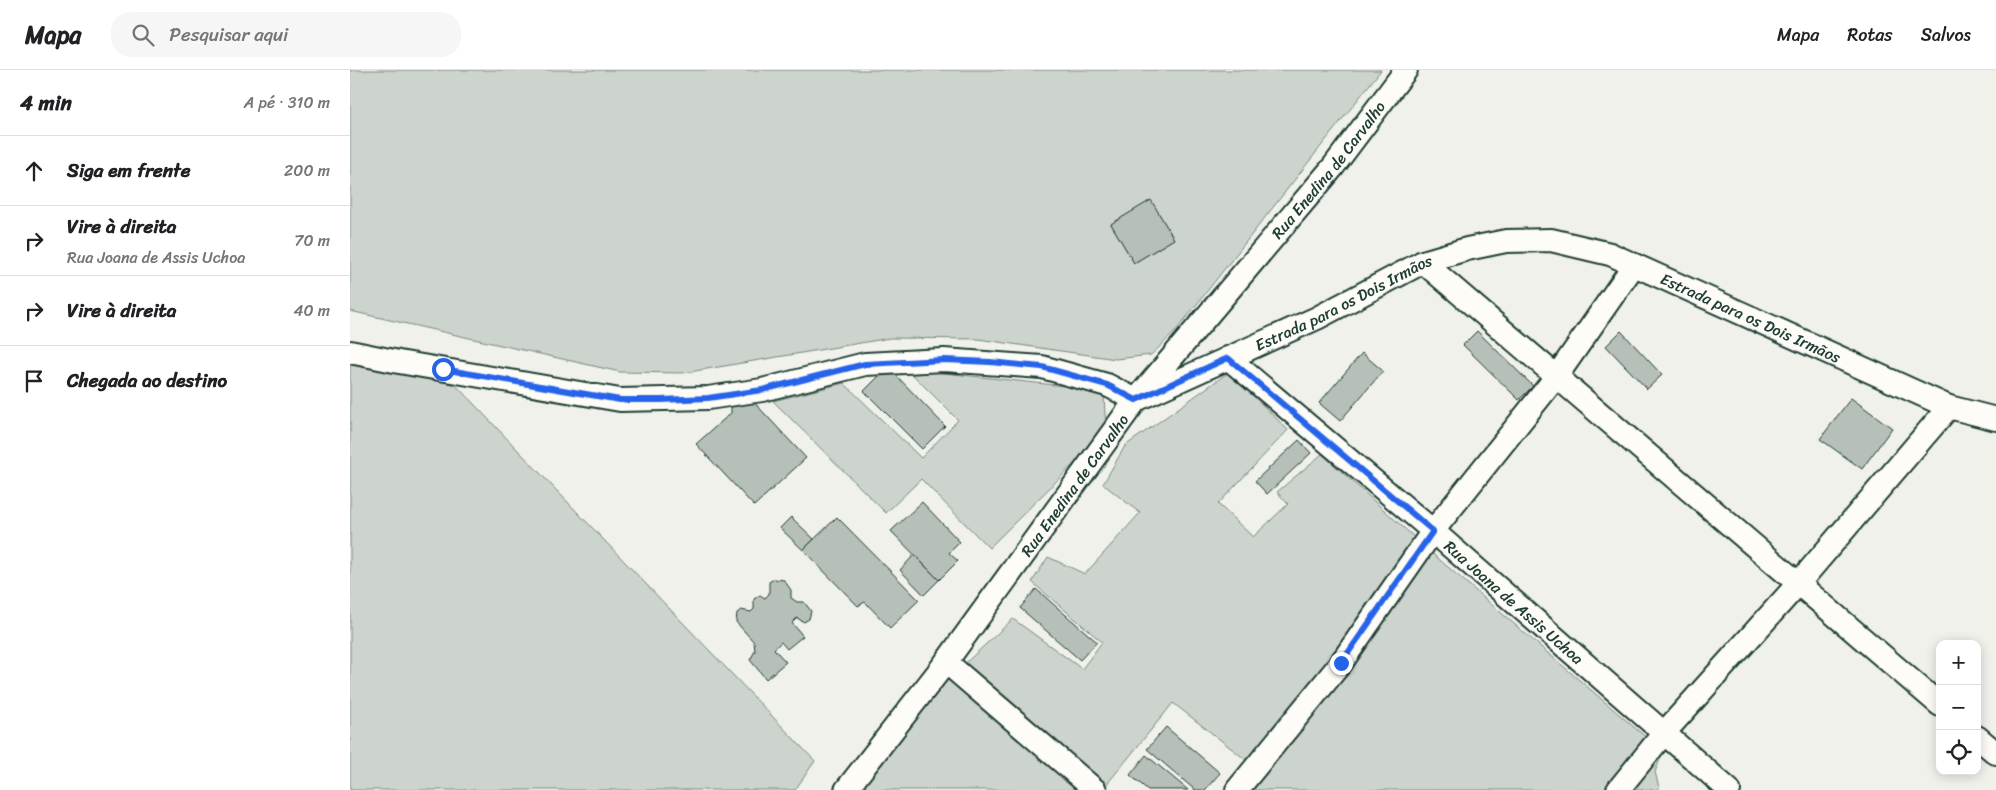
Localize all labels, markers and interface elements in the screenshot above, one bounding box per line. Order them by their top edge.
search box [111,12,461,57]
text: Mapa [25,14,81,56]
text: Pesquisar aqui [169,18,288,51]
text: Mapa [1777,19,1819,51]
text: Rotas [1847,19,1893,51]
text: Salvos [1921,19,1971,51]
icon: search [129,21,157,49]
text: 4 min [20,84,72,122]
text: A pé · 310 m [244,88,330,117]
street label: Rua Enedina de Carvalho [1263,94,1393,246]
text: Siga em frente [67,154,190,187]
text: 200 m [284,156,330,185]
icon: ahead [20,157,48,185]
text: Vire à direita [67,210,176,243]
text: 70 m [294,226,330,255]
icon: right [20,227,48,255]
text: Rua Joana de Assis Uchoa [67,243,245,272]
street label: Estrada para os Dois Irmãos [1250,245,1436,359]
street label: Estrada para os Dois Irmãos [1656,264,1847,371]
text: Vire à direita [67,294,176,327]
text: 40 m [293,296,330,325]
icon: right [20,297,48,325]
route start [432,358,455,381]
text: Chegada ao destino [67,364,227,397]
icon: arrive [20,367,48,395]
street label: Rua Enedina de Carvalho [1012,407,1136,563]
street label: Rua Joana de Assis Uchoa [1437,532,1591,672]
map controls [1936,640,1981,775]
button: + [1936,640,1981,685]
route end [1330,652,1353,675]
button: − [1936,685,1981,730]
button: locate [1936,730,1981,775]

